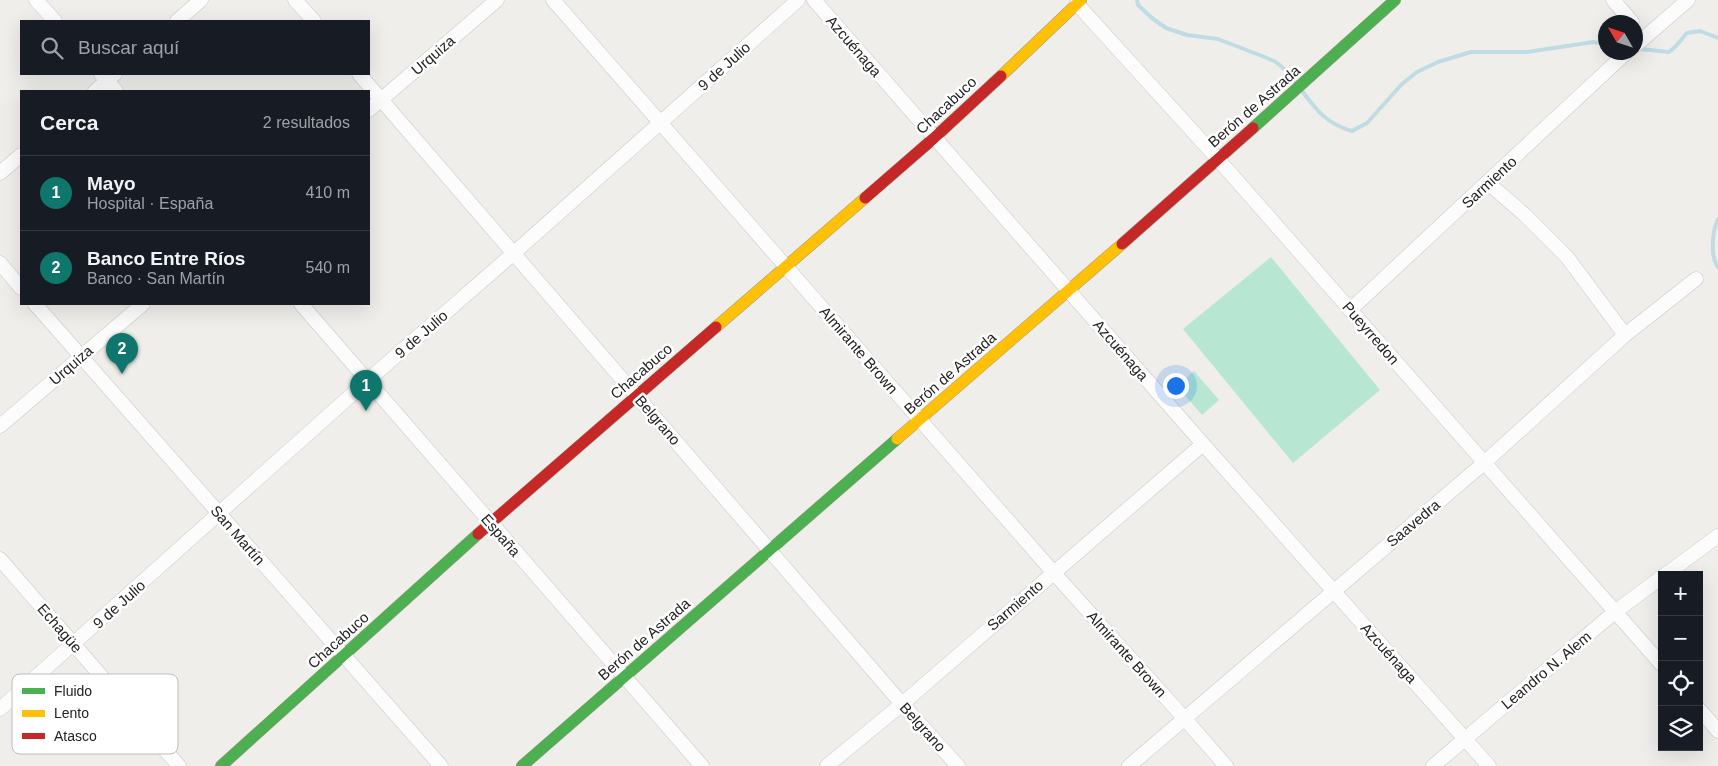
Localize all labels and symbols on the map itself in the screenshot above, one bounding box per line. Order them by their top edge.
street label: Azcuénaga [823,12,885,80]
north arrow [1598,15,1643,60]
street label: Urquiza [408,31,459,78]
street label: 9 de Julio [694,38,754,94]
street label: Berón de Astrada [1205,61,1304,150]
street label: Chacabuco [912,73,980,137]
street label: Sarmiento [1458,152,1520,212]
street label: Pueyrredon [1339,298,1403,368]
street label: Almirante Brown [816,303,902,397]
street label: 9 de Julio [391,307,451,361]
street label: Azcuénaga [1090,316,1152,384]
street label: Berón de Astrada [901,328,1000,417]
pin: 2 [106,333,138,374]
street label: Chacabuco [607,340,675,402]
street label: Urquiza [46,341,97,388]
pin: 1 [350,370,382,411]
your location [1163,373,1189,399]
street label: Belgrano [632,392,684,448]
street label: Saavedra [1383,495,1444,550]
street label: San Martín [208,502,268,568]
street label: España [478,510,525,560]
street label: 9 de Julio [89,576,149,632]
street label: Sarmiento [984,576,1046,634]
street label: Berón de Astrada [595,594,694,683]
street label: Echagüe [34,600,86,656]
street label: Almirante Brown [1084,607,1170,701]
street label: Chacabuco [304,608,372,672]
street label: Azcuénaga [1358,619,1421,687]
street label: Leandro N. Alem [1498,628,1594,712]
legend [12,674,178,754]
text: Fluido [54,683,92,699]
street label: Belgrano [897,699,949,755]
text: Lento [54,705,89,721]
text: Atasco [54,728,97,744]

